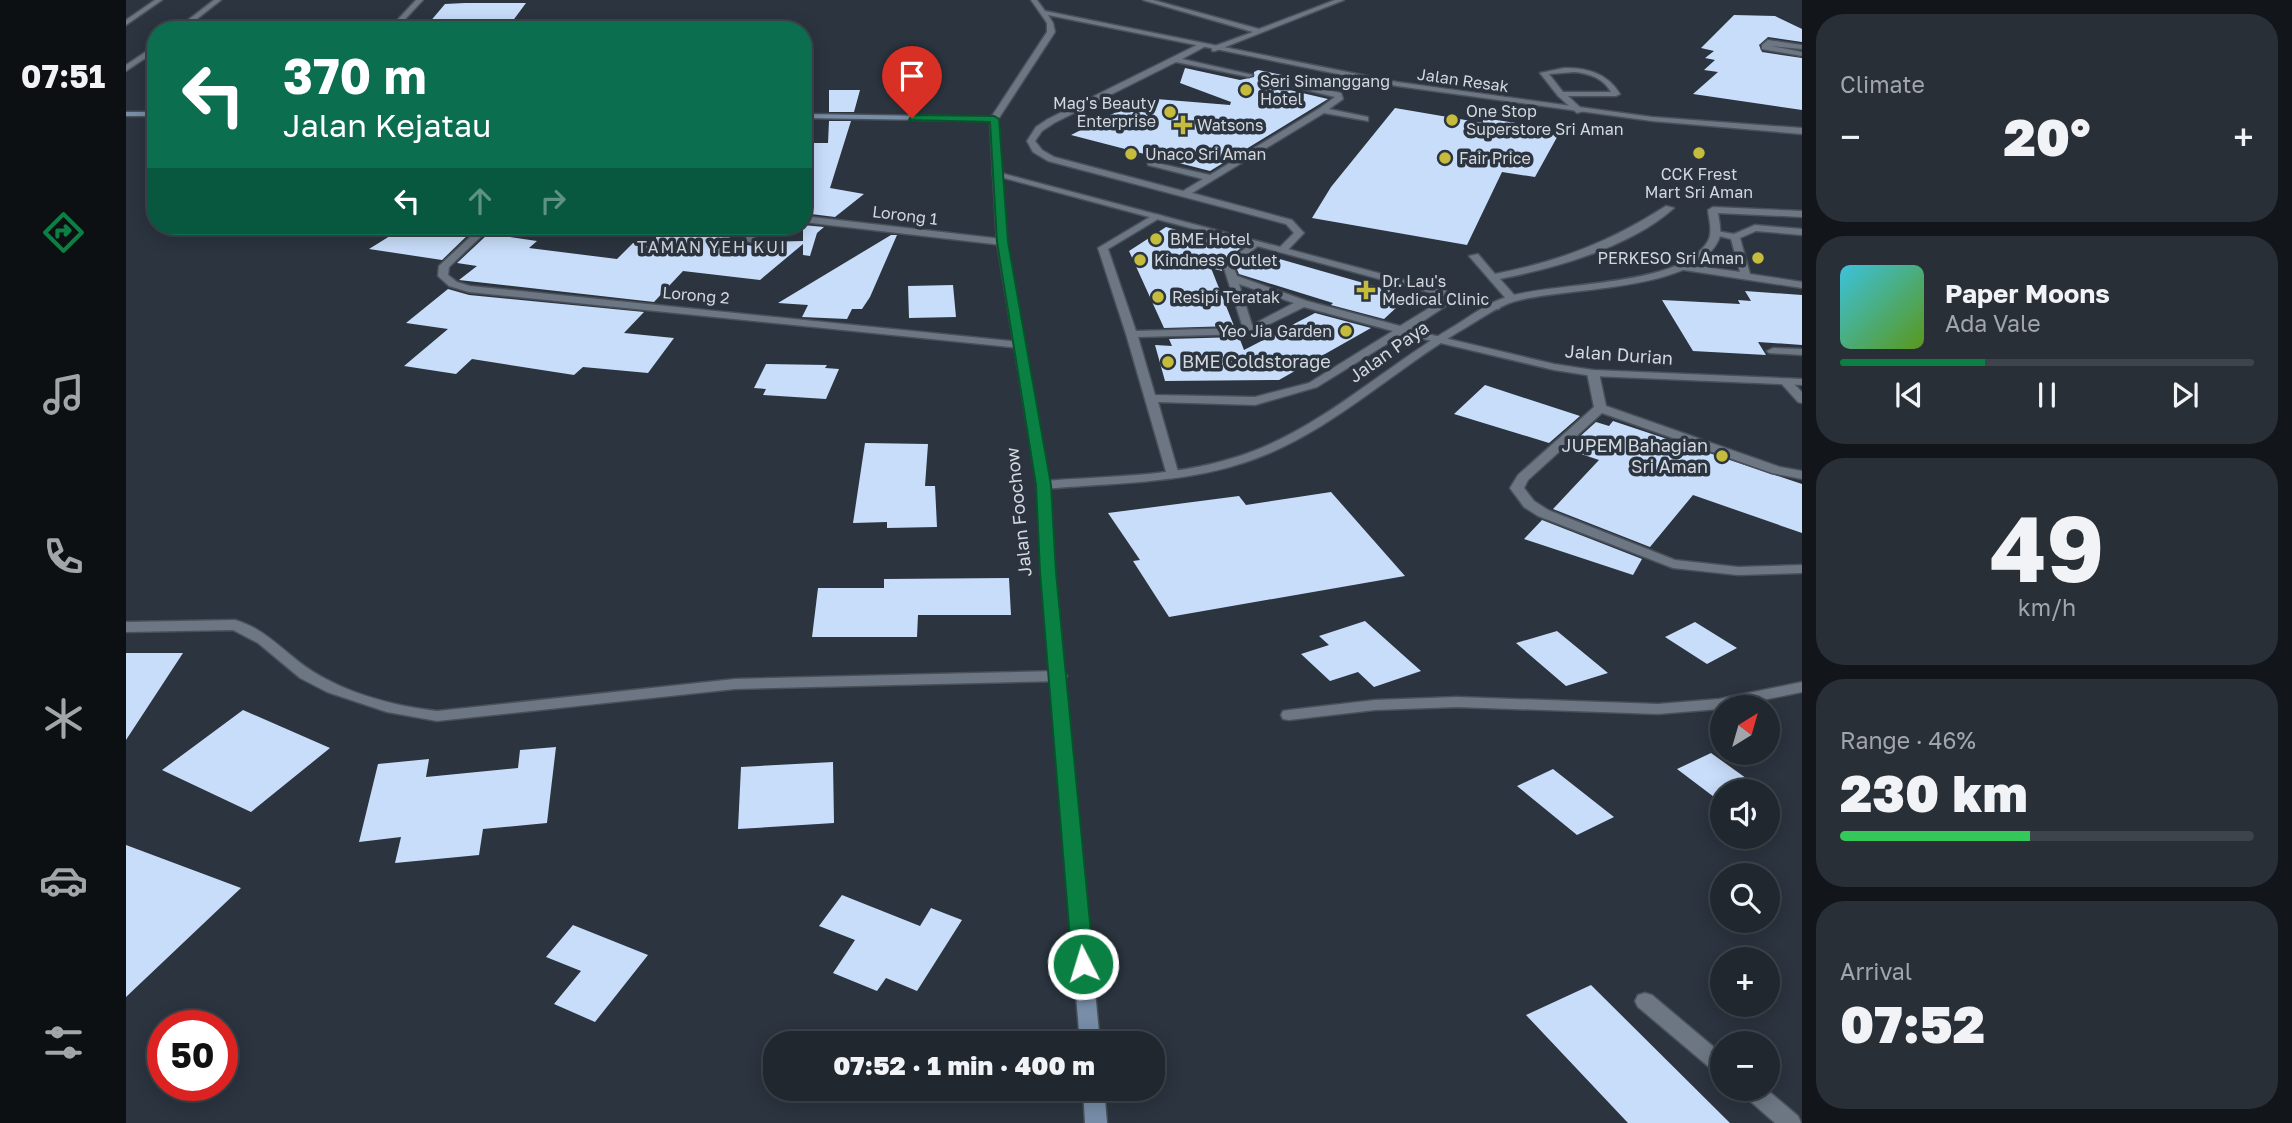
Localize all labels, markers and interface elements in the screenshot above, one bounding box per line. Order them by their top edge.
text: 370 m [283,46,427,105]
pin [882,46,942,118]
icon: left [168,49,259,140]
text: 07:51 [21,57,105,95]
icon: arrive [893,57,931,95]
street label: Jalan Resak [1416,64,1510,96]
text: Climate [1840,70,1925,98]
place label: Seri Simanggang Hotel [1260,71,1390,109]
marker: Seri Simanggang Hotel [1238,82,1254,98]
place label: Mag's Beauty Enterprise [1053,93,1156,131]
place label: One Stop Superstore Sri Aman [1466,101,1624,139]
marker: Mag's Beauty Enterprise [1162,104,1178,120]
text: 20° [2004,105,2090,167]
text: Jalan Kejatau [283,106,491,144]
marker: One Stop Superstore Sri Aman [1444,112,1460,128]
text: − [1840,114,1861,159]
text: + [2233,114,2254,159]
place label: Watsons [1197,115,1263,135]
marker: Watsons [1175,117,1191,133]
place label: Unaco Sri Aman [1145,144,1266,164]
marker: CCK Frest Mart Sri Aman [1691,145,1707,161]
marker: Unaco Sri Aman [1123,146,1139,162]
place label: Fair Price [1459,148,1531,168]
marker: Fair Price [1437,150,1453,166]
place label: CCK Frest Mart Sri Aman [1645,164,1753,202]
icon: left [388,182,426,220]
icon: ahead [461,182,499,220]
icon: right [534,182,572,220]
street label: Lorong 1 [871,201,939,229]
icon: directions [39,208,88,257]
place label: BME Hotel [1170,229,1251,249]
marker: BME Hotel [1148,231,1164,247]
district label: TAMAN YEH KUI [637,237,787,257]
place label: PERKESO Sri Aman [1597,248,1744,268]
place label: Kindness Outlet [1154,250,1278,270]
marker: PERKESO Sri Aman [1750,250,1766,266]
marker: Kindness Outlet [1132,252,1148,268]
place label: Dr. Lau's Medical Clinic [1382,271,1489,309]
text: Paper Moons [1945,278,2110,309]
marker: Dr. Lau's Medical Clinic [1356,280,1376,300]
street label: Lorong 2 [662,282,730,308]
place label: Resipi Teratak [1172,287,1280,307]
marker: Resipi Teratak [1150,289,1166,305]
text: Ada Vale [1945,309,2041,337]
street label: Jalan Paya [1344,316,1433,387]
place label: Yeo Jia Garden [1219,321,1332,341]
marker: Yeo Jia Garden [1338,323,1354,339]
street label: Jalan Durian [1564,339,1674,369]
place label: BME Coldstorage [1182,350,1331,372]
marker: BME Coldstorage [1160,354,1176,370]
icon: music [39,370,88,419]
icon: previous [1890,376,1928,414]
icon: pause [2028,376,2066,414]
icon: next [2166,376,2204,414]
place label: JUPEM Bahagian Sri Aman [1562,434,1708,477]
street label: Jalan Foochow [1000,446,1036,578]
marker: JUPEM Bahagian Sri Aman [1714,448,1730,464]
text: 49 [1990,493,2104,602]
icon: phone [39,532,88,581]
text: km/h [2018,593,2076,621]
icon: climate [39,694,88,743]
north arrow [1710,695,1780,765]
map controls [1710,695,1780,1101]
text: Range · 46% [1840,726,1976,754]
text: 230 km [1840,761,2028,823]
button: sound [1710,779,1780,849]
icon: car [39,856,88,905]
button: search [1710,863,1780,933]
position arrow [1046,927,1120,1001]
button: + [1710,947,1780,1017]
text: Arrival [1840,957,1912,985]
text: 07:52 [1840,992,1985,1054]
speed limit sign: 50 [147,1010,238,1101]
icon: filters [39,1018,88,1067]
button: − [1710,1031,1780,1101]
text: 07:52 · 1 min · 400 m [833,1050,1095,1081]

